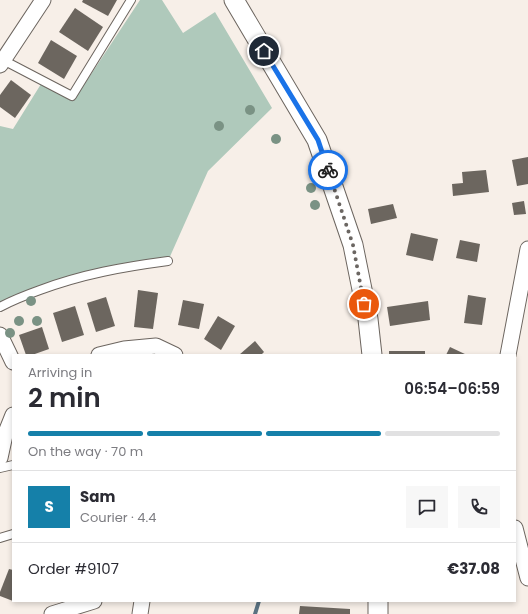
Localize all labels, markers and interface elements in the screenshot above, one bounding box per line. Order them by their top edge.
pin [247,34,281,68]
icon: home [253,40,275,62]
courier [308,150,348,190]
icon: bike [317,159,339,181]
pin [347,287,381,321]
icon: bag [353,293,375,315]
text: Arriving in [28,363,92,382]
text: 06:54–06:59 [404,378,500,399]
text: 2 min [28,380,101,416]
text: On the way · 70 m [28,442,143,461]
text: Sam [80,486,115,507]
button: chat [406,486,448,528]
button: phone [458,486,500,528]
text: S [44,496,54,517]
text: Courier · 4.4 [80,508,156,527]
text: Order #9107 [28,558,119,579]
text: €37.08 [447,558,500,579]

